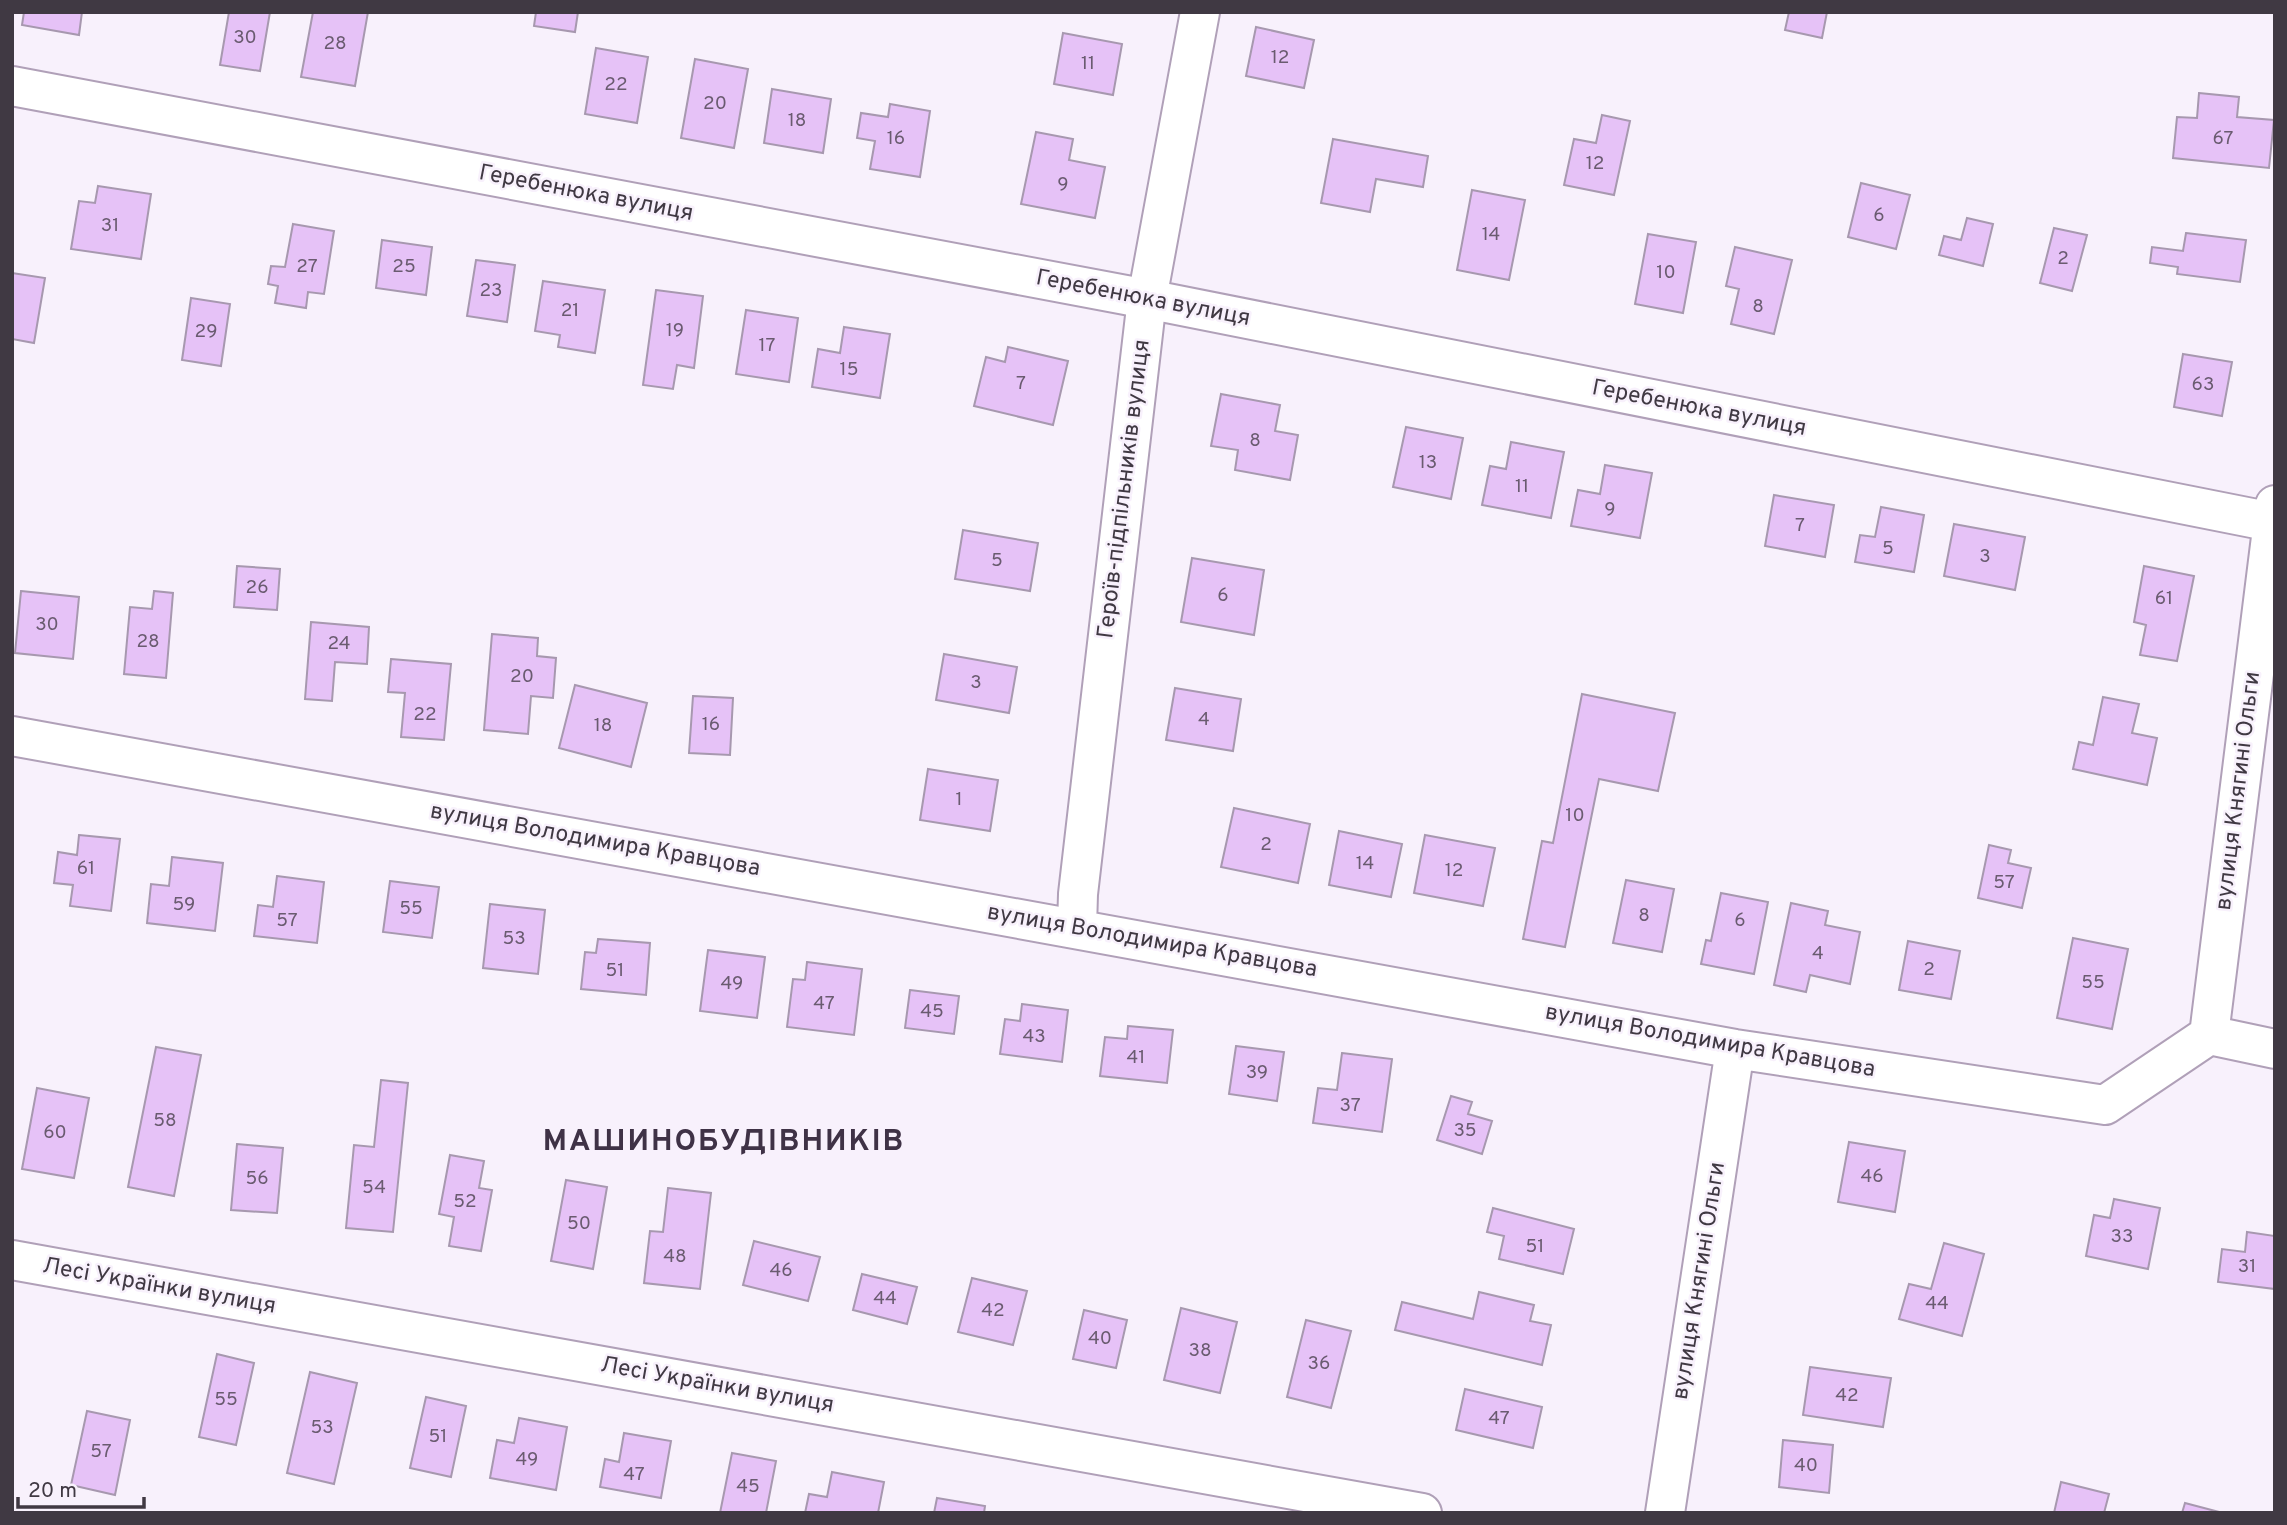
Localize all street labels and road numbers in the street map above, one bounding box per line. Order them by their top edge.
street label: Геребенюка вулиця [476,159,696,229]
street label: Геребенюка вулиця [1033,264,1253,334]
street label: Героїв-підпільників вулиця [1092,338,1158,640]
street label: Геребенюка вулиця [1589,374,1809,444]
street label: вулиця Княгині Ольги [2210,670,2268,912]
street label: вулиця Володимира Кравцова [428,798,762,884]
street label: вулиця Володимира Кравцова [985,899,1319,985]
street label: вулиця Володимира Кравцова [1543,999,1877,1085]
street label: вулиця Княгині Ольги [1667,1160,1733,1402]
street label: Лесі Українки вулиця [40,1252,278,1322]
street label: Лесі Українки вулиця [598,1351,836,1421]

